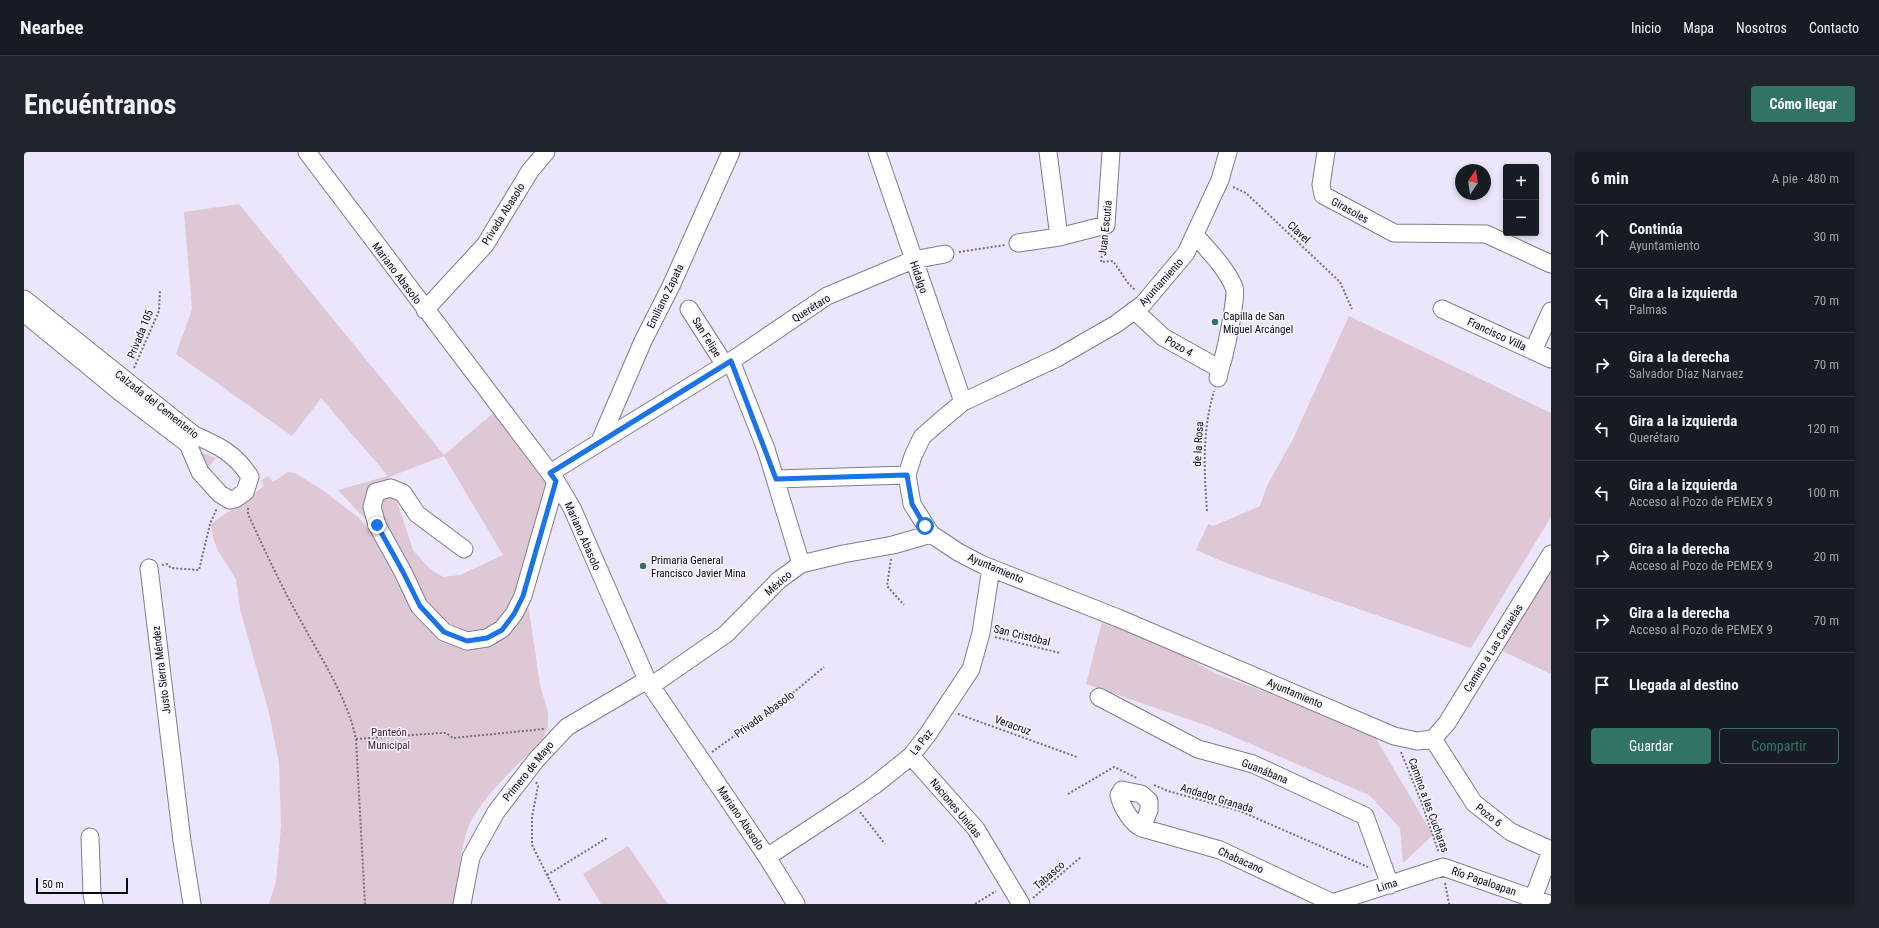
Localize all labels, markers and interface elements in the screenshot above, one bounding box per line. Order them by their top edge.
text: Nearbee [20,16,84,39]
text: Inicio [1631,20,1661,36]
text: Mapa [1683,20,1714,36]
text: Nosotros [1736,20,1787,36]
text: Contacto [1809,20,1859,36]
button: Cómo llegar [1751,86,1855,122]
text: Encuéntranos [24,88,176,121]
north arrow [1455,164,1491,200]
map controls [1503,164,1539,236]
button: + [1503,164,1539,200]
text: 6 min [1591,168,1629,188]
text: A pie · 480 m [1772,171,1839,186]
street label: Privada Abasolo [479,180,528,248]
street label: Girasoles [1329,195,1371,226]
street label: Juan Escutia [1096,200,1115,256]
button: − [1503,200,1539,236]
street label: Clavel [1285,219,1313,246]
text: Continúa [1629,220,1683,238]
icon: ahead [1591,226,1613,248]
text: 30 m [1813,229,1839,244]
text: Ayuntamiento [1629,238,1700,253]
street label: Mariano Abasolo [369,240,424,307]
street label: Ayuntamiento [1137,255,1187,309]
street label: Hidalgo [907,259,930,296]
street label: Emiliano Zapata [644,262,687,331]
text: Gira a la izquierda [1629,284,1737,302]
icon: left [1591,290,1613,312]
street label: Querétaro [790,291,833,325]
text: 70 m [1813,293,1839,308]
text: Palmas [1629,302,1667,317]
street label: Privada 105 [125,308,156,360]
place label: Capilla de San Miguel Arcángel [1223,310,1293,336]
street label: San Felipe [689,315,724,360]
street label: Francisco Villa [1465,315,1528,354]
marker: Capilla de San Miguel Arcángel [1210,317,1220,327]
street label: Pozo 4 [1163,333,1195,360]
text: Gira a la derecha [1629,348,1730,366]
icon: right [1591,354,1613,376]
text: 70 m [1813,357,1839,372]
text: Salvador Díaz Narvaez [1629,366,1744,381]
street label: Calzada del Cementerio [112,368,202,442]
text: Gira a la izquierda [1629,412,1737,430]
icon: left [1591,418,1613,440]
street label: de la Rosa [1191,421,1206,467]
text: 120 m [1807,421,1839,436]
text: Querétaro [1629,430,1680,445]
text: Gira a la izquierda [1629,476,1737,494]
icon: left [1591,482,1613,504]
text: 100 m [1807,485,1839,500]
text: Acceso al Pozo de PEMEX 9 [1629,494,1773,509]
street label: Mariano Abasolo [562,500,604,573]
route end [368,516,386,534]
route start [916,517,934,535]
text: Gira a la derecha [1629,540,1730,558]
icon: right [1591,546,1613,568]
text: 20 m [1813,549,1839,564]
street label: Ayuntamiento [966,551,1026,586]
place label: Primaria General Francisco Javier Mina [651,554,746,580]
text: Acceso al Pozo de PEMEX 9 [1629,558,1773,573]
marker: Primaria General Francisco Javier Mina [638,561,648,571]
street label: México [762,568,795,599]
street label: Camino a Las Cazuelas [1461,602,1526,695]
text: Gira a la derecha [1629,604,1730,622]
icon: right [1591,610,1613,632]
text: 70 m [1813,613,1839,628]
street label: San Cristóbal [992,622,1052,649]
text: Acceso al Pozo de PEMEX 9 [1629,622,1773,637]
street label: Justo Sierra Méndez [150,625,173,715]
icon: arrive [1591,674,1613,696]
street label: Ayuntamiento [1265,676,1325,711]
text: Llegada al destino [1629,676,1739,694]
street label: Privada Abasolo [732,688,797,740]
street label: Veracruz [993,713,1033,738]
park label: Panteón Municipal [368,726,410,752]
street label: La Paz [907,727,936,758]
button: Guardar [1591,728,1711,764]
button: Compartir [1719,728,1839,764]
street label: Primero de Mayo [500,738,557,804]
street label: Guanábana [1240,756,1290,787]
street label: Camino a las Cucharas [1405,756,1452,854]
street label: Naciones Unidas [927,776,984,840]
street label: Andador Granada [1179,781,1255,816]
street label: Mariano Abasolo [715,784,767,853]
street label: Pozo 6 [1473,801,1504,830]
street label: Chabacano [1216,845,1266,876]
street label: Tabasco [1031,858,1068,892]
street label: Río Papaloapan [1450,864,1518,899]
scale bar [36,876,128,895]
street label: Lima [1375,876,1399,895]
text: 50 m [42,878,64,891]

